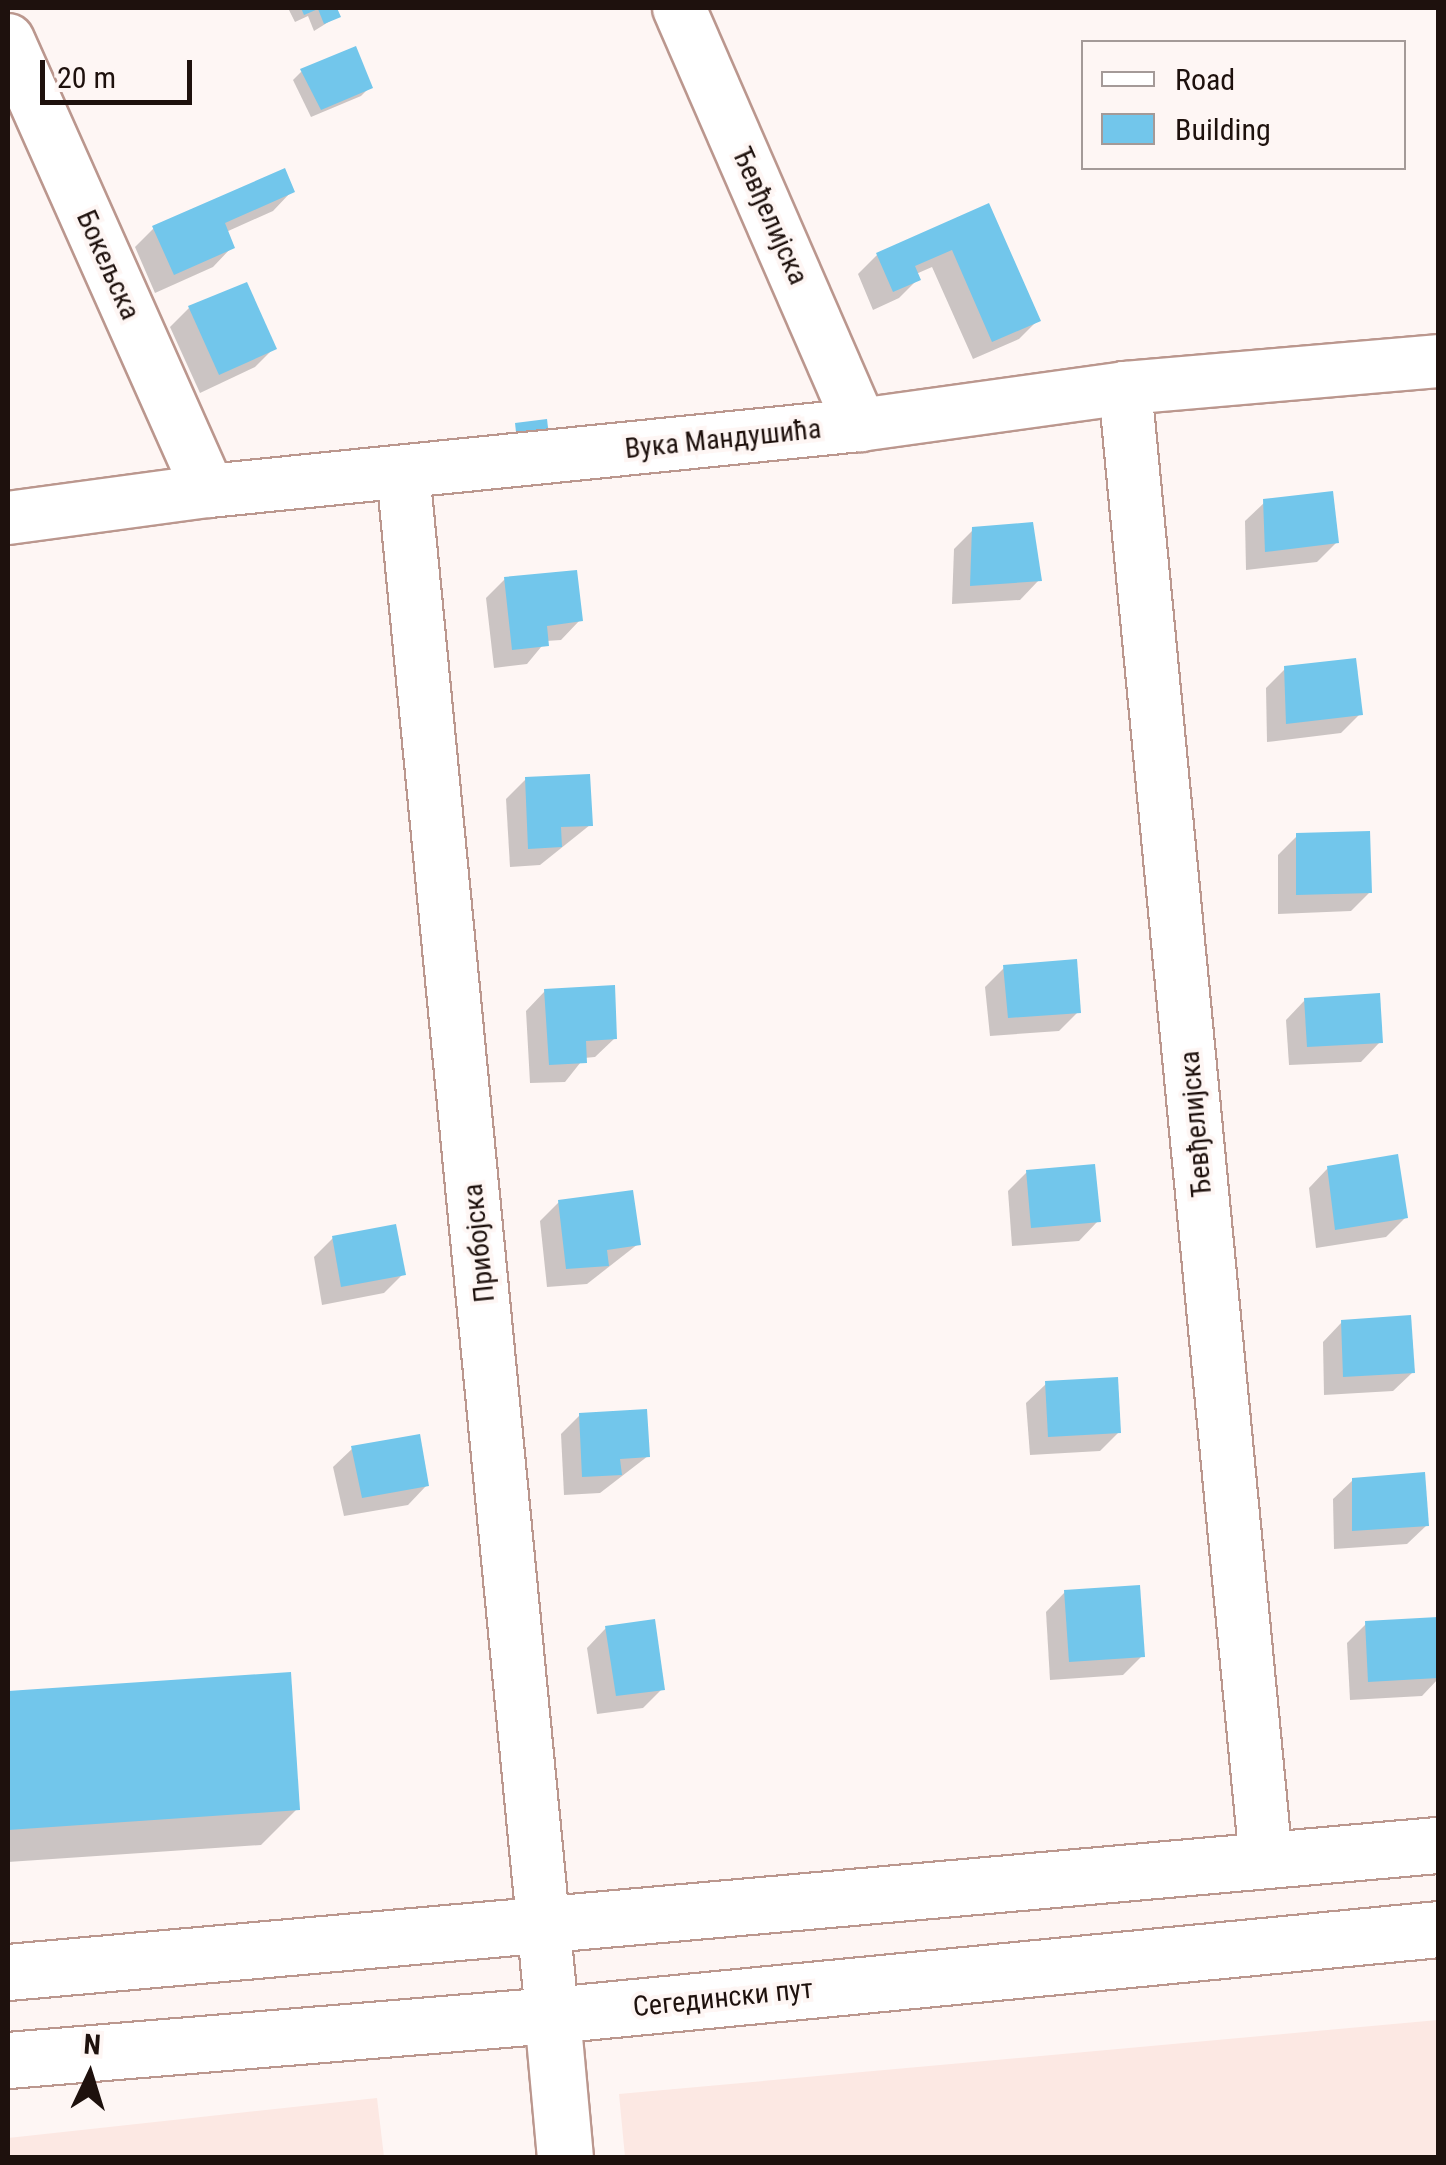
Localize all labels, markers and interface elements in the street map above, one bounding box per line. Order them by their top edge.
scale bar [45,40,198,102]
legend [1081,40,1406,170]
text: 20 m [57,60,116,95]
text: Road [1175,62,1235,97]
text: Building [1175,112,1271,147]
street label: Ђевђелијска [725,142,815,290]
street label: Бокељска [69,205,147,325]
street label: Вука Мандушића [623,412,823,466]
street label: Ђевђелијска [1173,1049,1219,1199]
street label: Прибојска [456,1182,502,1304]
street label: Сегедински пут [631,1972,815,2024]
north arrow [40,2025,140,2125]
text: N [82,2028,102,2062]

